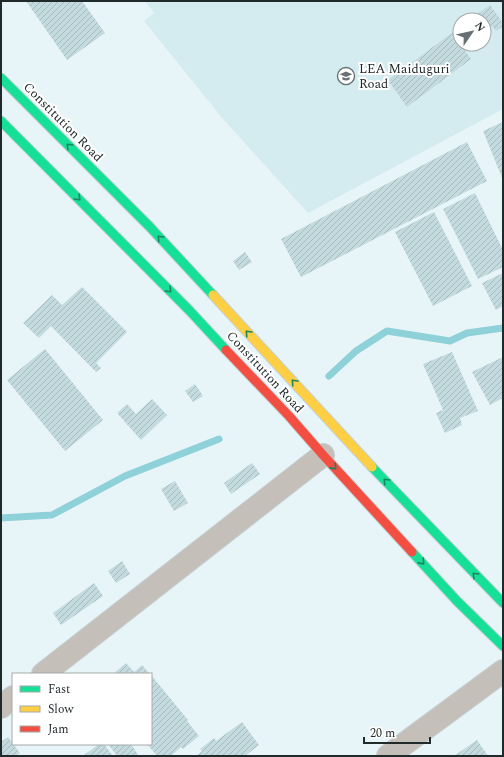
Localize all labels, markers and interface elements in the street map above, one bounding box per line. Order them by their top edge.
north arrow [452,12,492,52]
text: N [470,18,489,35]
place label: LEA Maiduguri Road [359,59,450,94]
school or university icon: LEA Maiduguri Road [336,66,356,86]
street label: Constitution Road [18,77,108,167]
one-way arrow [66,143,74,150]
one-way arrow [73,193,81,201]
one-way arrow [157,235,165,243]
one-way arrow [164,285,172,293]
street label: Constitution Road [222,326,308,418]
one-way arrow [246,330,253,338]
one-way arrow [291,379,299,387]
one-way arrow [329,462,336,469]
one-way arrow [383,478,391,486]
one-way arrow [417,558,424,565]
one-way arrow [472,572,480,580]
legend [12,673,152,745]
text: Fast [48,680,70,699]
text: Slow [48,700,74,719]
scale bar [364,719,430,745]
text: Jam [48,720,69,739]
text: 20 m [370,724,395,743]

